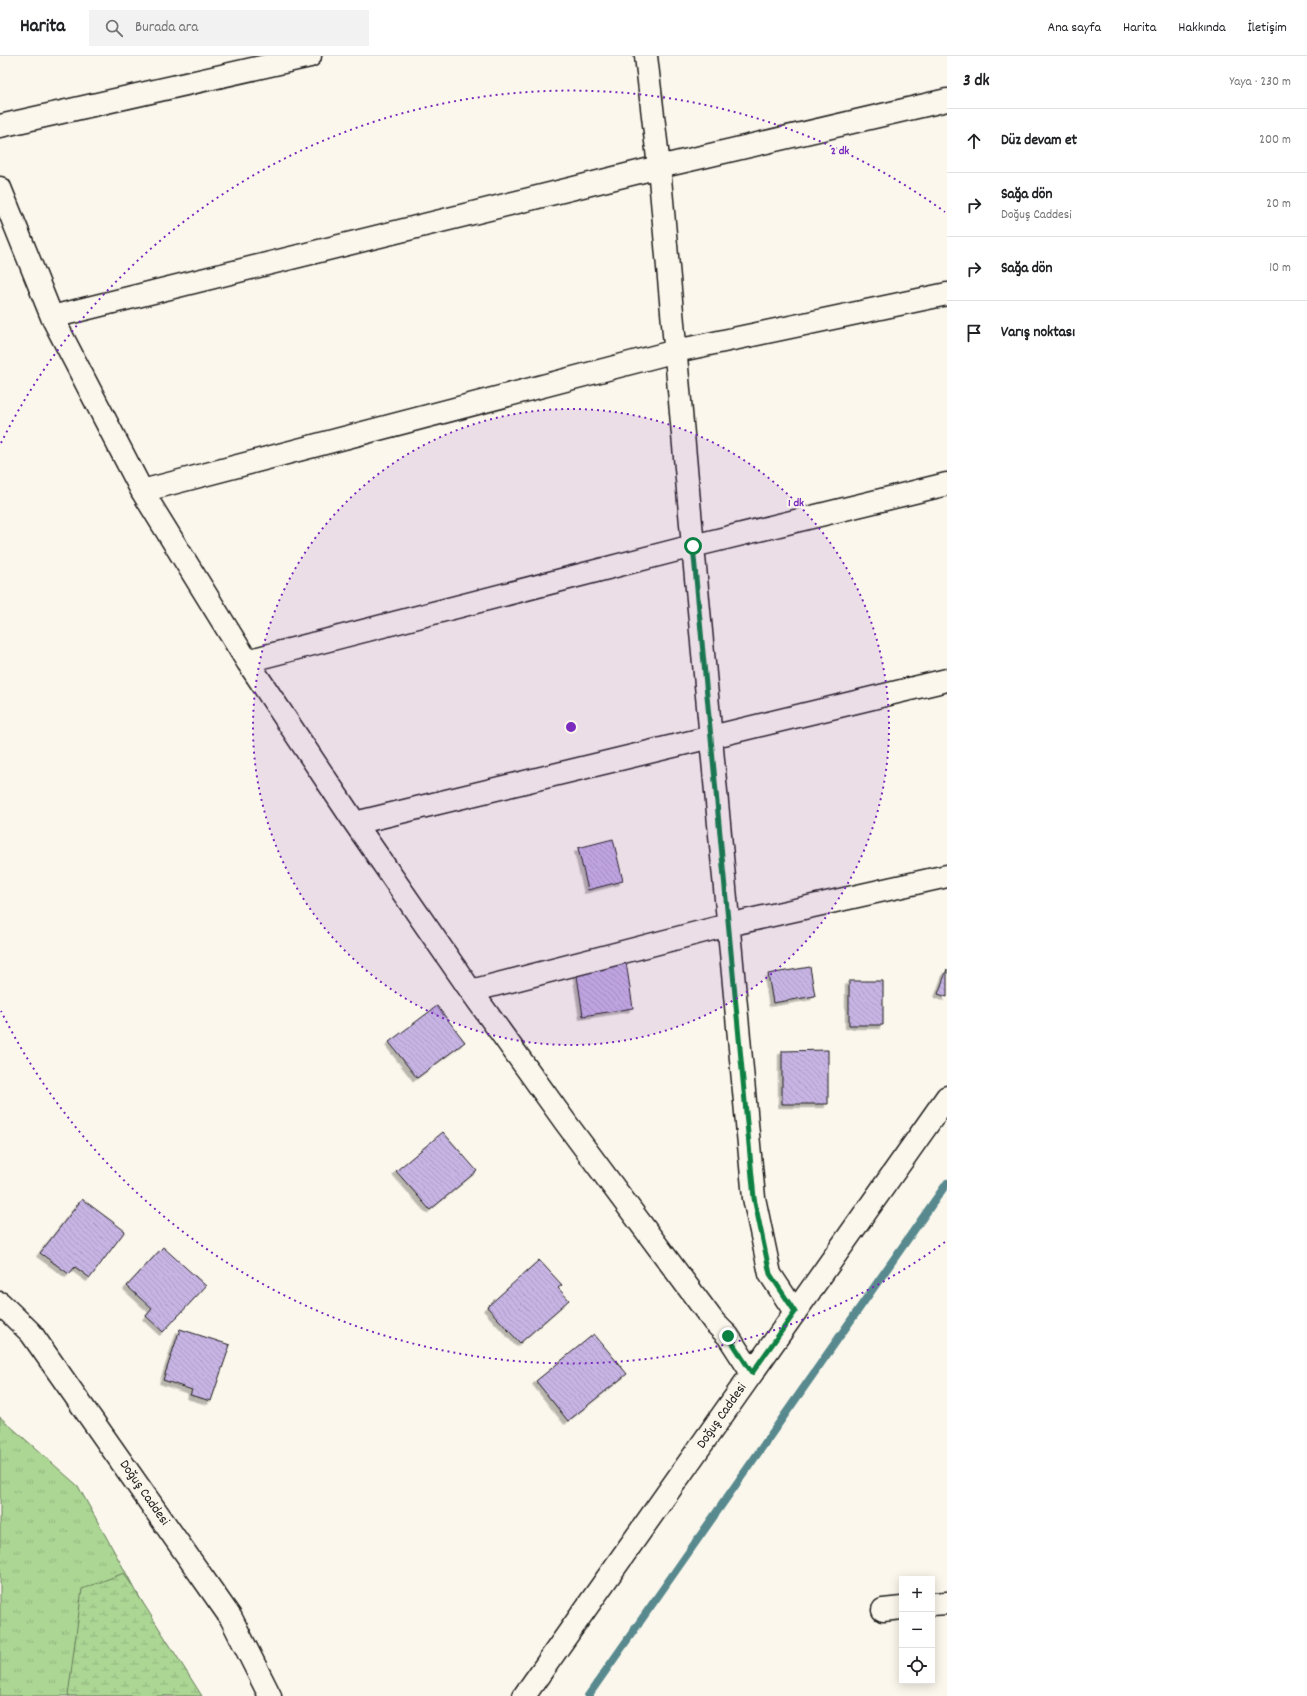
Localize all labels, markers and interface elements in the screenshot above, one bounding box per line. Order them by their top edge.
search box [89,10,369,46]
text: Harita [20,14,65,41]
icon: search [103,17,125,39]
text: Burada ara [135,17,198,39]
text: Ana sayfa [1047,18,1101,38]
text: Harita [1123,18,1156,38]
text: Hakkında [1178,18,1226,38]
text: İletişim [1248,18,1287,38]
text: 3 dk [963,70,989,94]
text: Yaya · 230 m [1229,73,1291,92]
icon: ahead [963,130,985,152]
text: Düz devam et [1001,130,1077,152]
text: 200 m [1259,131,1291,150]
text: 2 dk [831,143,849,160]
text: Sağa dön [1001,184,1052,206]
icon: right [963,194,985,216]
text: 20 m [1266,195,1291,214]
text: Doğuş Caddesi [1001,206,1072,225]
icon: right [963,258,985,280]
text: Sağa dön [1001,258,1052,280]
text: 10 m [1269,259,1291,278]
icon: arrive [963,322,985,344]
text: Varış noktası [1001,322,1075,344]
text: 1 dk [788,495,804,512]
route start [684,537,702,555]
centre of rings [564,720,578,734]
route end [719,1327,737,1345]
street label: Doğuş Caddesi [692,1379,752,1453]
street label: Doğuş Caddesi [114,1456,174,1530]
map controls [899,1576,935,1684]
button: + [899,1576,935,1612]
button: − [899,1612,935,1648]
button: locate [899,1648,935,1684]

